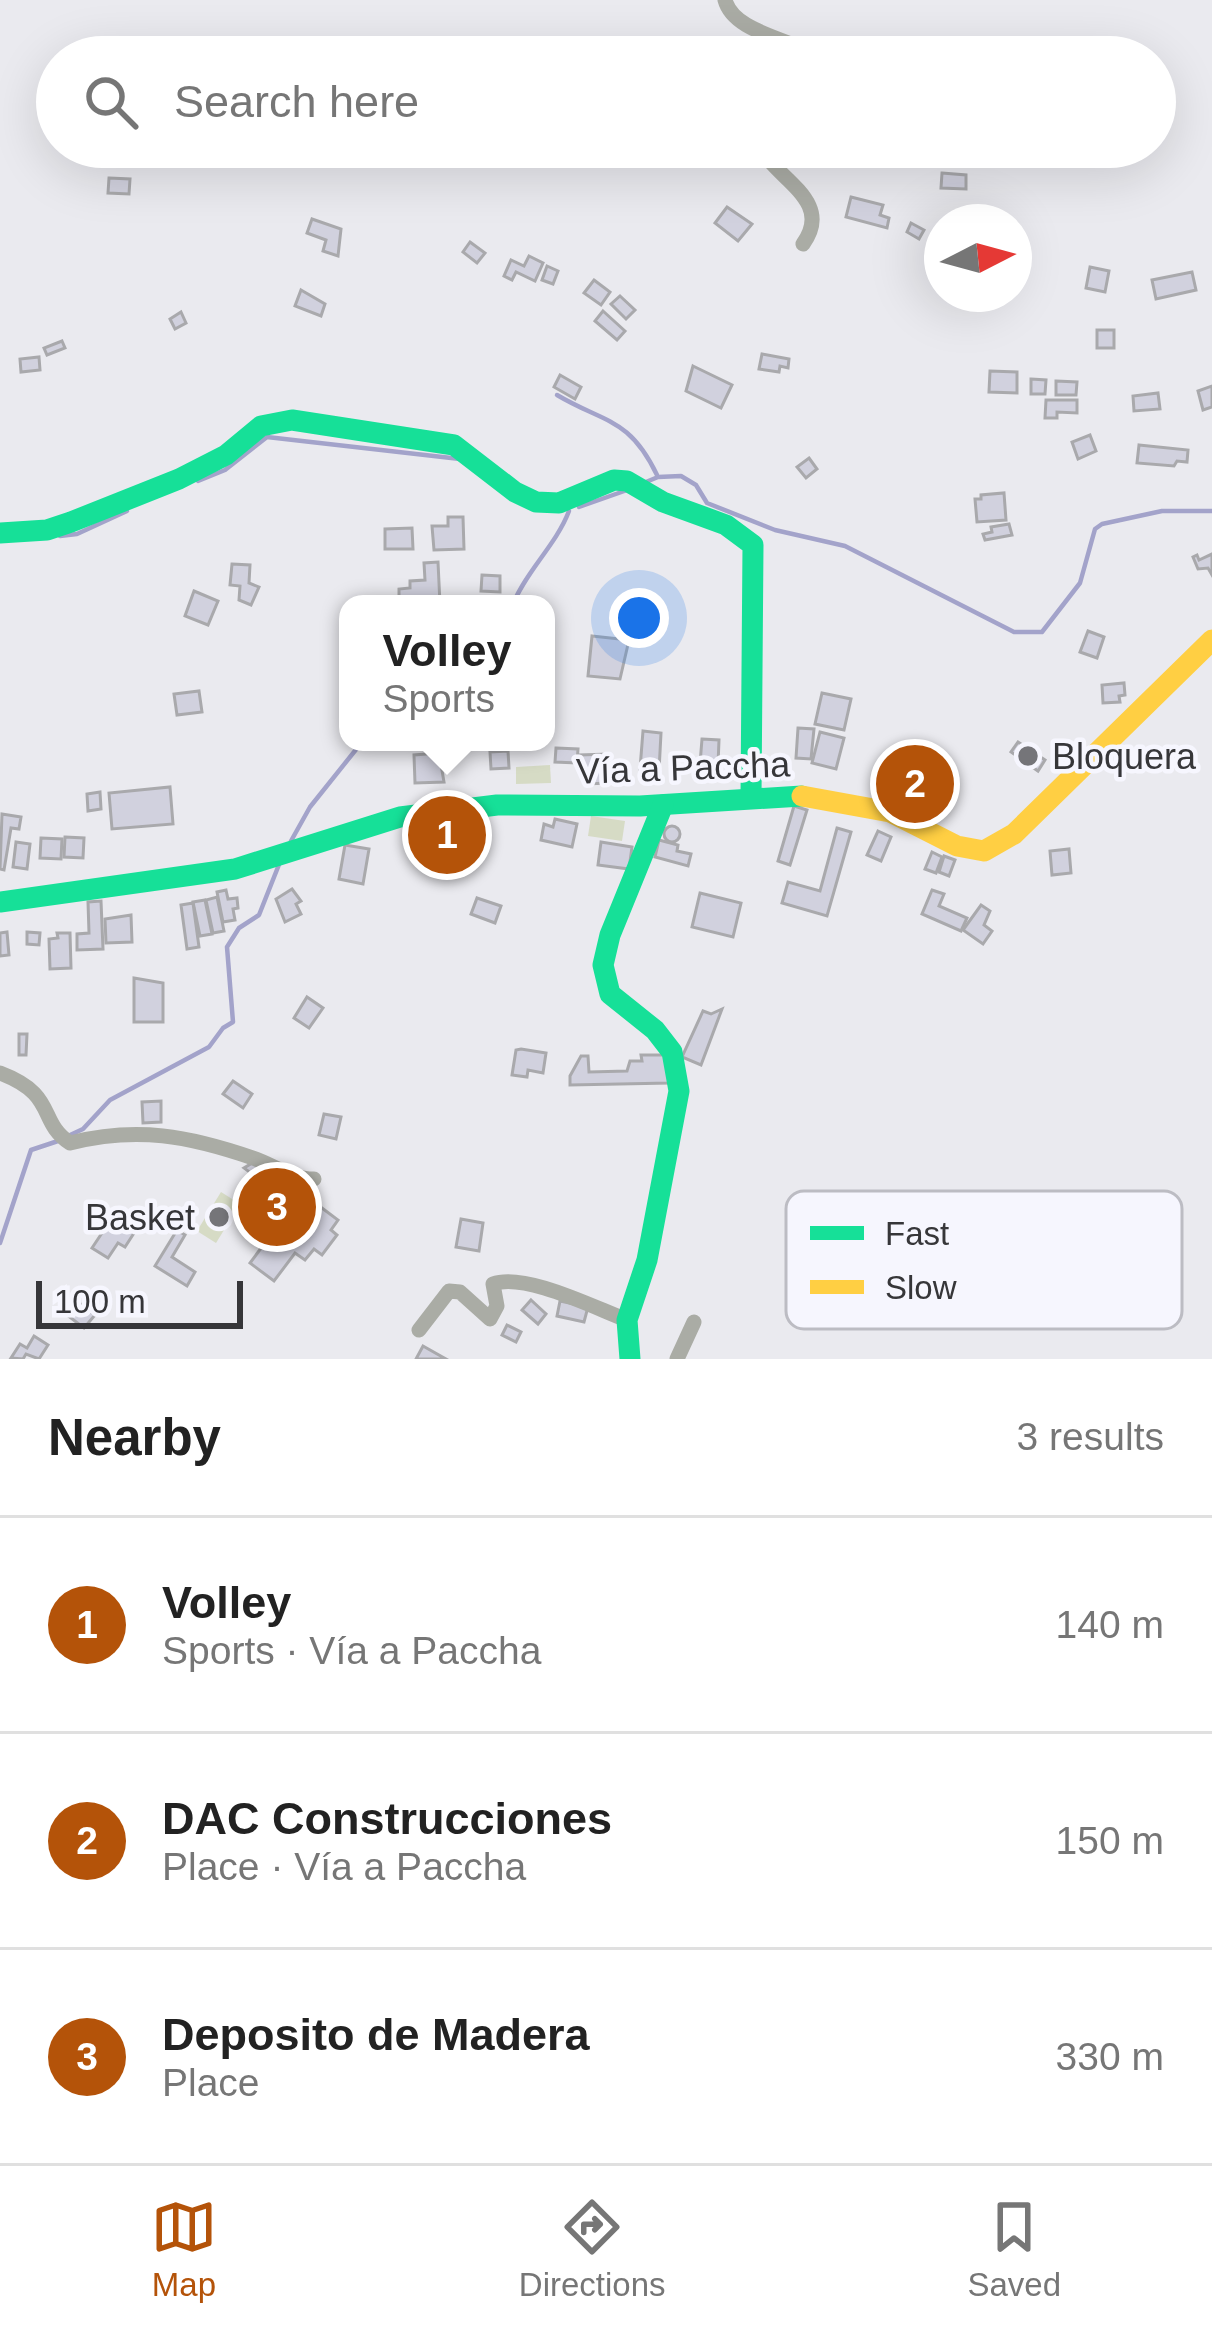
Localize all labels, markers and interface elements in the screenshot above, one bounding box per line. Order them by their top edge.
search box [36,36,1176,168]
icon: search [78,69,144,135]
text: Search here [174,76,419,127]
north arrow [924,204,1032,312]
your location [609,588,669,648]
popup [339,595,555,751]
text: Volley [382,625,512,676]
text: Sports [382,677,495,720]
place label: Bloquera [1052,736,1197,777]
pin: 2 [876,739,954,829]
street label: Vía a Paccha [575,743,792,792]
marker: Bloquera [1015,743,1041,769]
pin: 1 [408,790,486,880]
pin: 3 [238,1162,316,1252]
legend [786,1191,1182,1329]
place label: Basket [85,1197,195,1238]
marker: Basket [206,1204,232,1230]
text: Fast [885,1215,949,1252]
text: Slow [885,1269,957,1306]
scale bar [36,1275,243,1328]
text: 100 m [54,1283,146,1320]
text: Nearby [48,1409,221,1466]
text: 3 results [1017,1415,1164,1458]
text: Volley [162,1577,291,1628]
text: 1 [76,1603,98,1646]
text: 140 m [1056,1603,1164,1646]
text: Sports · Vía a Paccha [162,1629,541,1672]
text: DAC Construcciones [162,1793,612,1844]
text: 2 [76,1819,98,1862]
text: 150 m [1056,1819,1164,1862]
text: Place · Vía a Paccha [162,1845,526,1888]
text: Deposito de Madera [162,2009,590,2060]
text: 3 [76,2035,98,2078]
text: 330 m [1056,2035,1164,2078]
text: Place [162,2061,260,2104]
tab: Map [151,2194,217,2304]
tab: Directions [519,2194,666,2304]
tab: Saved [967,2194,1061,2304]

